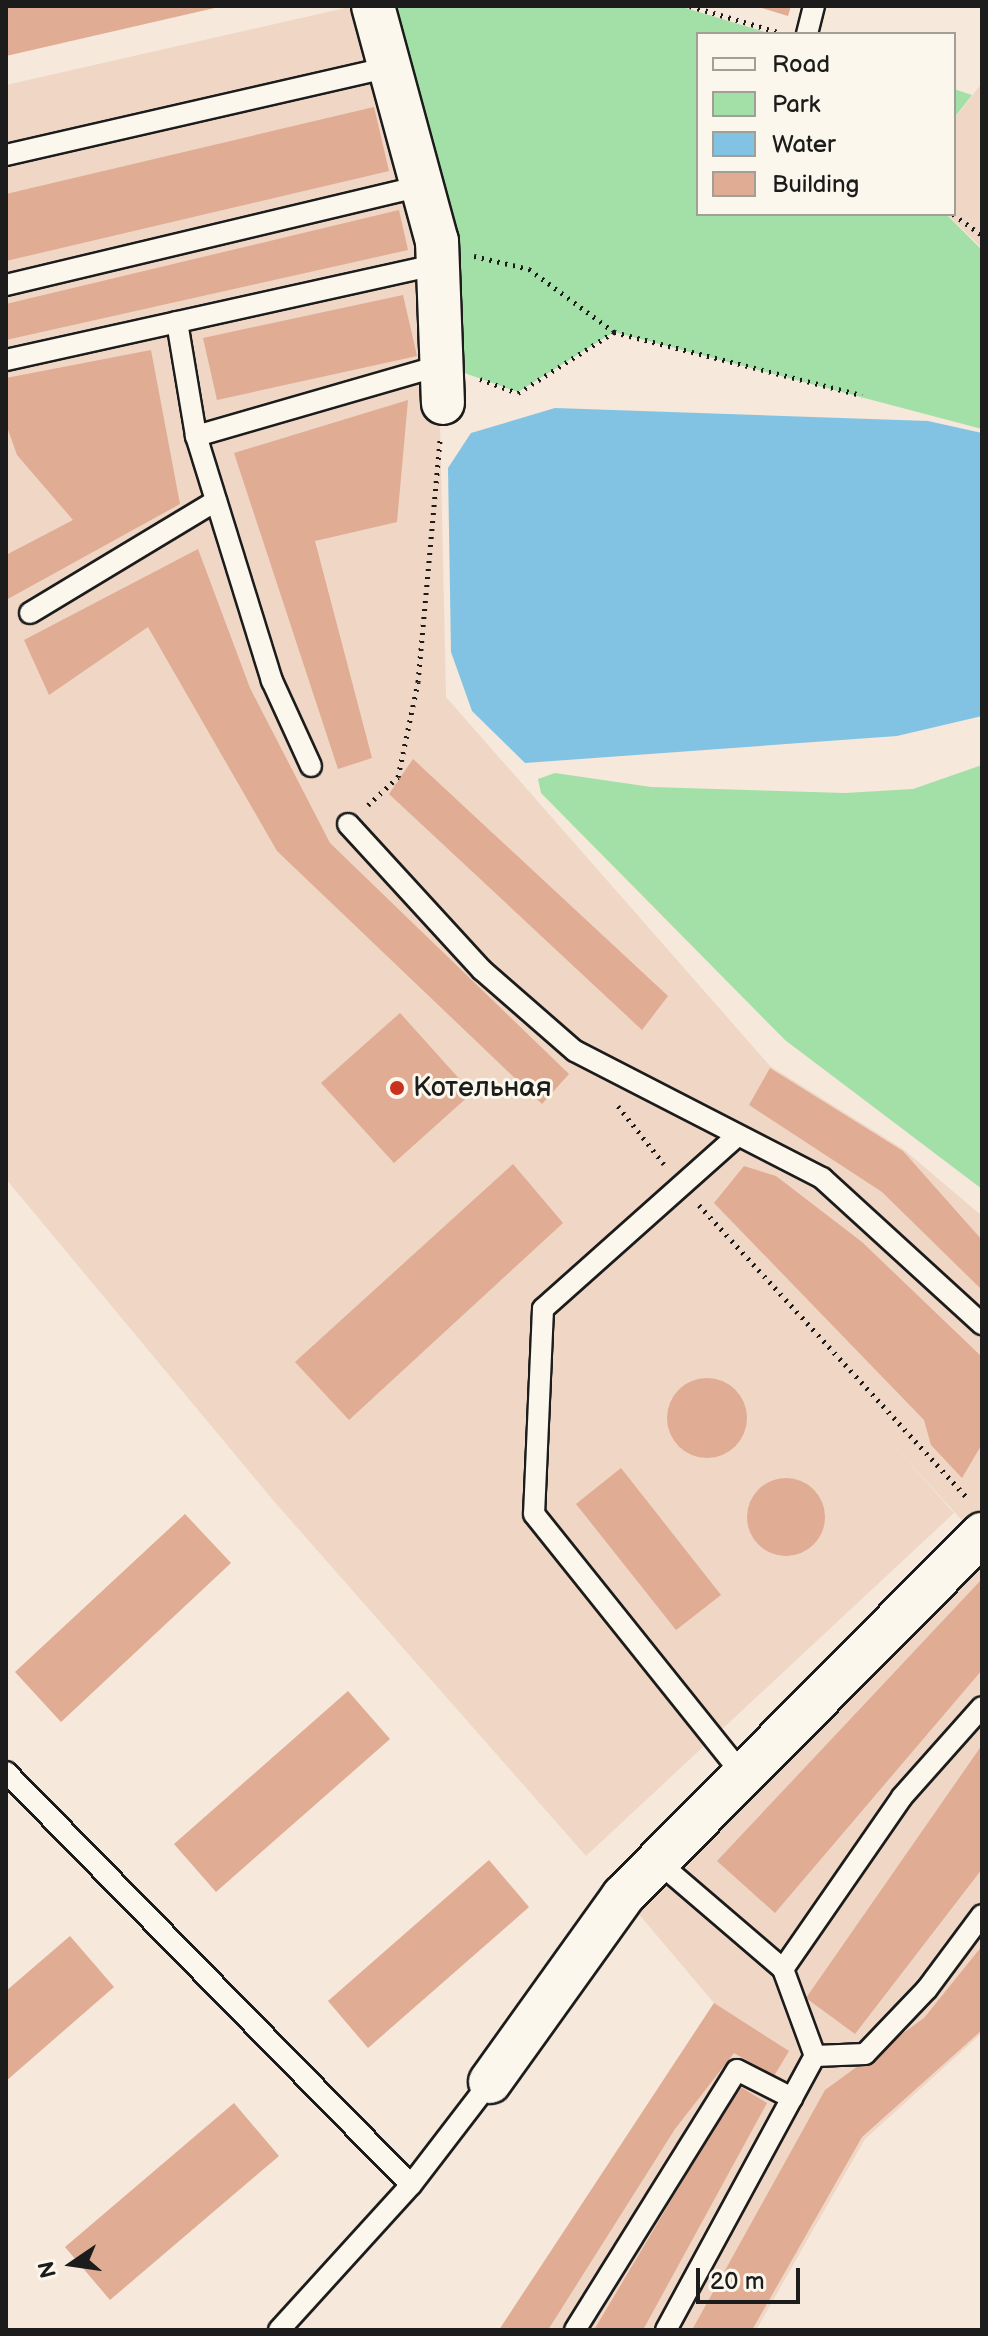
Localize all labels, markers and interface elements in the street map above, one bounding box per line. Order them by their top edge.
legend [696,32,956,216]
text: Road [772,50,830,79]
text: Park [772,90,820,119]
text: Water [772,130,836,159]
text: Building [772,170,859,199]
place label: Котельная [413,1071,551,1105]
marker: Котельная [388,1079,406,1097]
north arrow [32,2224,112,2304]
scale bar [700,2252,804,2302]
text: N [33,2258,63,2281]
text: 20 m [710,2267,765,2296]

